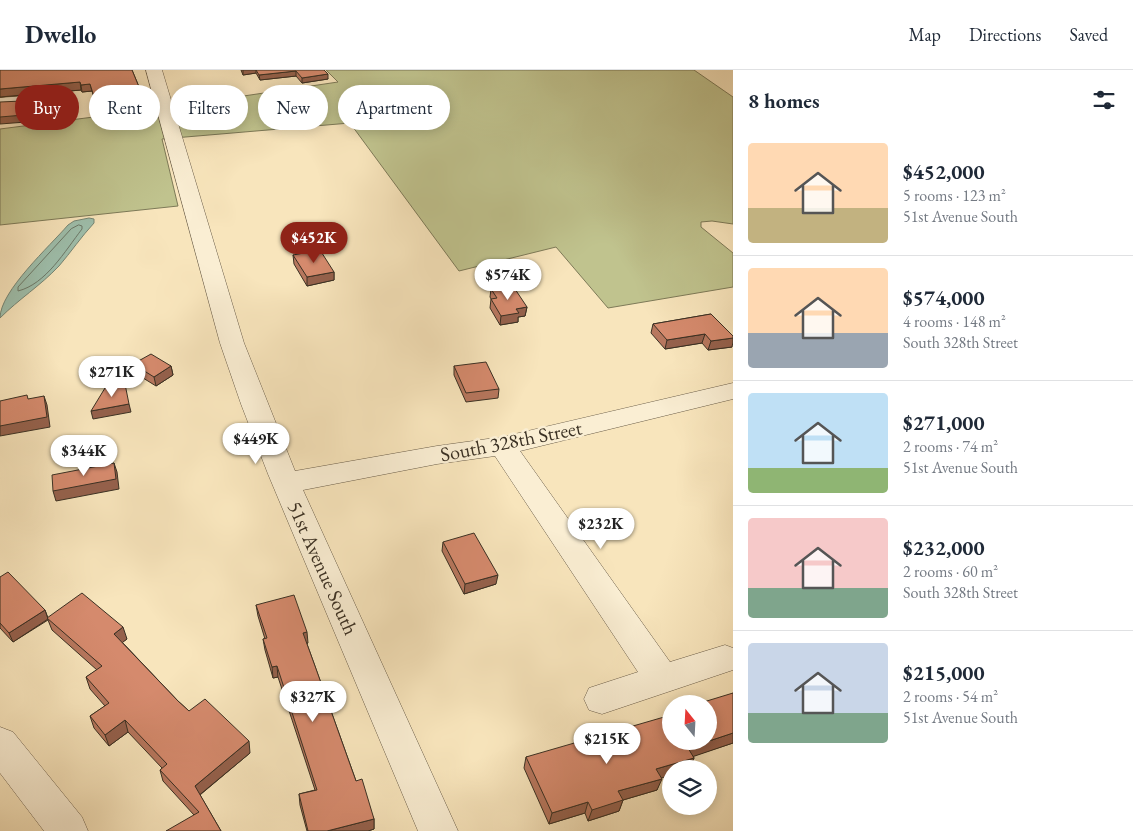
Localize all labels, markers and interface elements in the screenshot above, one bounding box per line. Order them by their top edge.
text: Dwello [25,19,96,50]
text: Map [909,23,941,46]
text: Directions [969,23,1041,46]
text: Saved [1069,23,1108,46]
chip: Buy [15,85,79,130]
chip: Rent [89,85,160,130]
chip: Filters [170,85,248,130]
chip: New [258,85,328,130]
chip: Apartment [338,85,450,130]
icon: filters [1090,86,1118,114]
text: 8 homes [748,87,820,114]
text: $452,000 [903,158,985,185]
icon: home [788,163,848,223]
text: 5 rooms · 123 m² [903,185,1006,206]
text: 51st Avenue South [903,206,1018,227]
pin: $452K [279,222,349,264]
text: $452K [292,227,336,248]
pin: $574K [473,258,543,301]
text: $574K [486,264,530,285]
text: $574,000 [903,284,985,311]
icon: home [788,288,848,348]
text: 4 rooms · 148 m² [903,311,1006,332]
text: South 328th Street [903,332,1018,353]
pin: $271K [77,356,147,398]
text: $271K [90,361,134,382]
text: $271,000 [903,409,985,436]
icon: home [788,413,848,473]
street label: South 328th Street [438,414,585,467]
pin: $449K [221,422,291,465]
text: $449K [234,428,278,449]
pin: $344K [49,434,119,477]
text: 2 rooms · 74 m² [903,436,998,457]
text: $344K [62,440,106,461]
text: 51st Avenue South [903,457,1018,478]
street label: 51st Avenue South [282,497,364,639]
pin: $232K [566,508,636,550]
text: $232K [579,513,623,534]
text: $232,000 [903,534,985,561]
icon: home [788,538,848,598]
text: 2 rooms · 60 m² [903,561,998,582]
text: South 328th Street [903,582,1018,603]
text: $215,000 [903,659,985,686]
icon: home [788,663,848,723]
pin: $327K [278,680,348,723]
text: $327K [291,686,335,707]
text: 2 rooms · 54 m² [903,686,998,707]
north arrow [662,695,718,750]
map controls [662,695,717,815]
text: 51st Avenue South [903,707,1018,728]
pin: $215K [572,722,642,765]
text: $215K [585,728,629,749]
button: layers [662,760,717,815]

